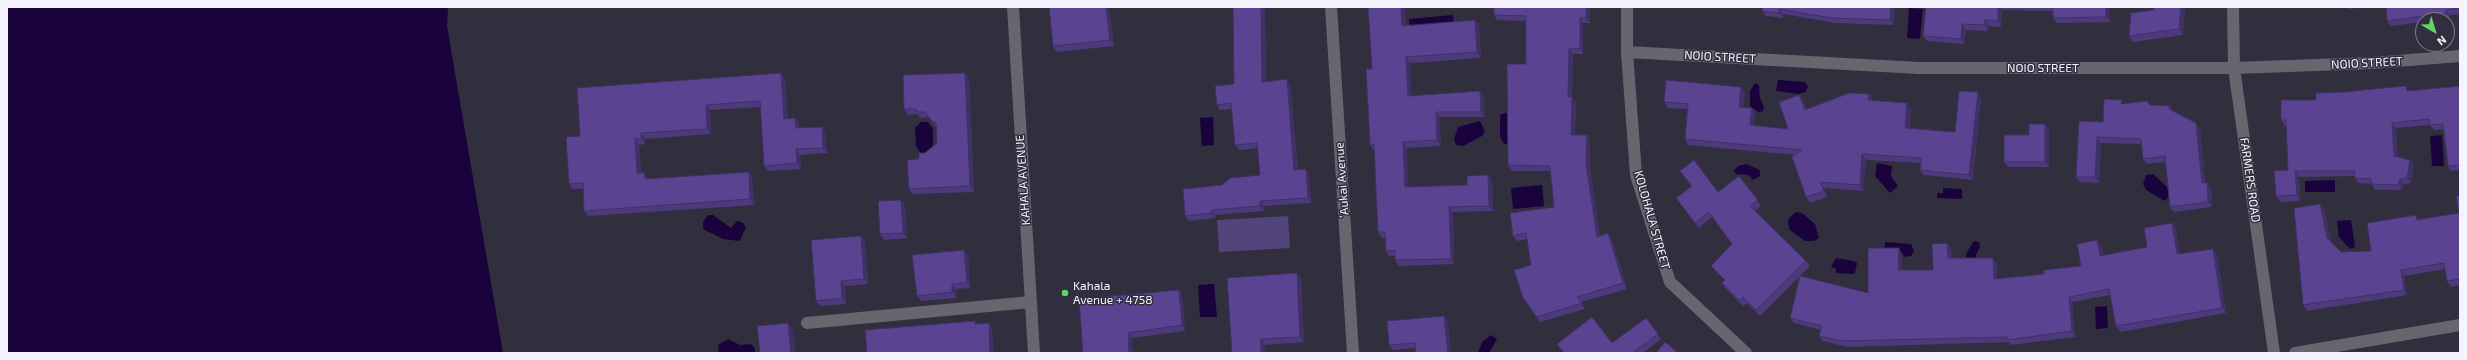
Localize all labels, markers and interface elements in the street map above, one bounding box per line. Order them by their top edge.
north arrow [2415,12,2455,52]
text: N [2435,33,2449,49]
street label: NOIO STREET [1684,48,1756,66]
street label: NOIO STREET [2331,54,2403,72]
street label: NOIO STREET [2007,61,2079,75]
street label: KAHALA AVENUE [1013,134,1033,226]
street label: FARMERS ROAD [2237,137,2263,223]
street label: ʻAukai Avenue [1332,142,1352,218]
street label: KOLOHALA STREET [1631,169,1673,271]
place label: Kahala Avenue + 4758 [1073,279,1152,307]
marker: Kahala Avenue + 4758 [1060,288,1070,298]

